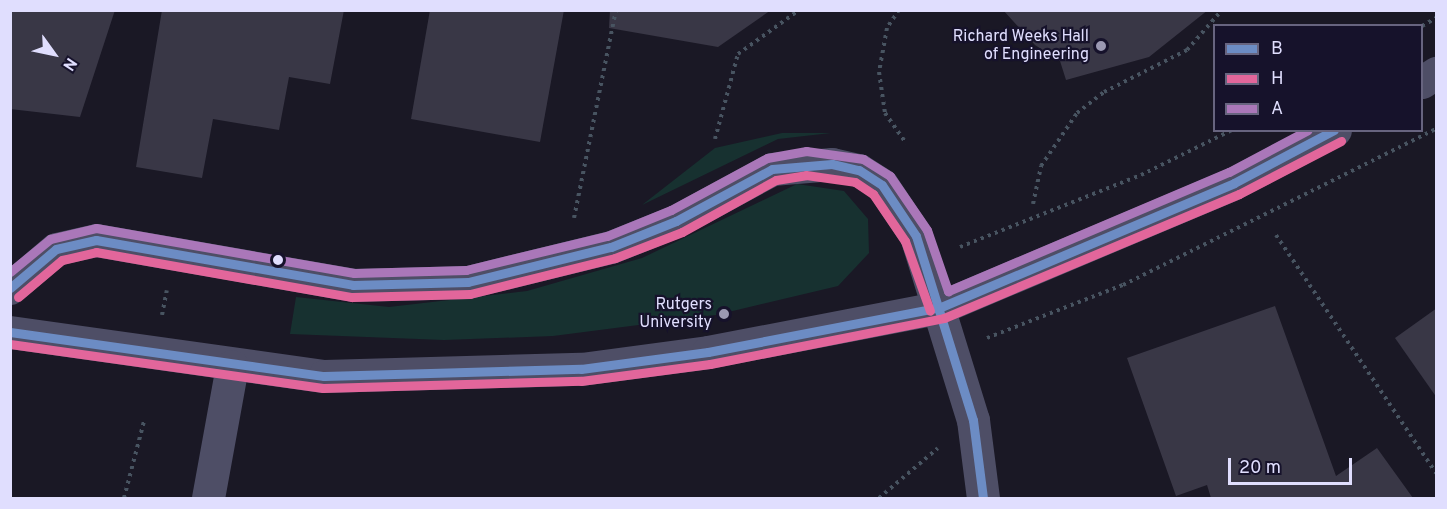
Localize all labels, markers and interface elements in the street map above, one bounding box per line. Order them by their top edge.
north arrow [24,24,84,84]
legend [1213,24,1423,132]
place label: Richard Weeks Hall of Engineering [952,27,1089,65]
text: B [1271,38,1283,61]
marker: Richard Weeks Hall of Engineering [1094,39,1108,53]
text: N [58,54,81,74]
text: H [1271,68,1284,91]
text: A [1271,98,1283,121]
unlabelled marker [272,254,284,266]
place label: Rutgers University [639,295,712,333]
marker: Rutgers University [717,307,731,321]
scale bar [1231,446,1356,484]
text: 20 m [1239,457,1281,480]

